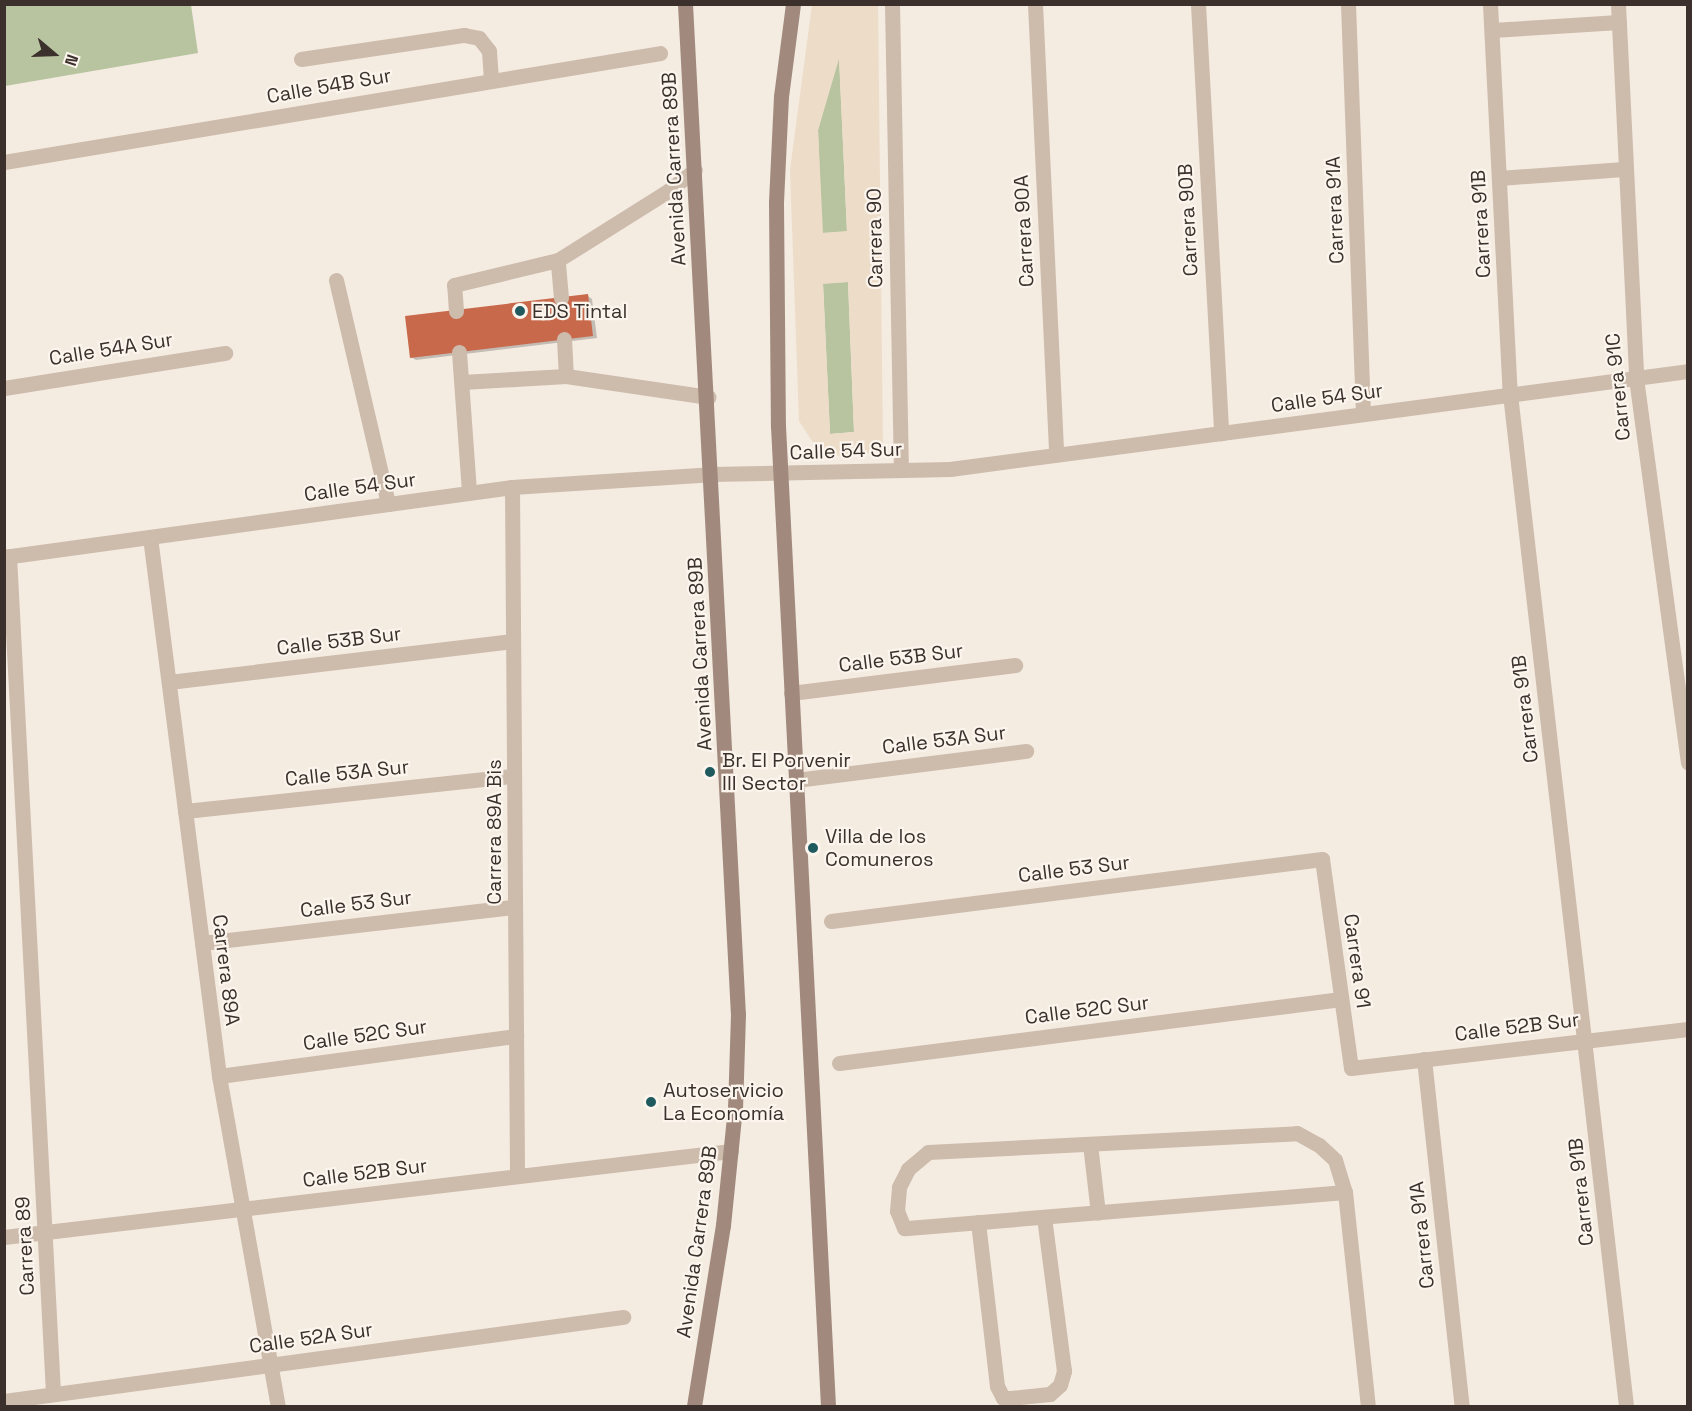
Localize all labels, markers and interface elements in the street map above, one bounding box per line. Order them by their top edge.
north arrow [24,24,84,84]
text: N [60,52,83,69]
street label: Calle 54B Sur [265,63,393,109]
street label: Avenida Carrera 89B [657,72,691,266]
street label: Carrera 91A [1321,156,1349,264]
street label: Carrera 90B [1173,163,1203,277]
street label: Carrera 91B [1466,169,1496,279]
street label: Carrera 90A [1009,174,1039,288]
street label: Carrera 90 [862,188,888,288]
place label: EDS Tintal [532,299,628,323]
marker: EDS Tintal [513,304,527,318]
street label: Calle 54A Sur [47,327,175,371]
street label: Carrera 91C [1600,332,1636,442]
street label: Calle 54 Sur [1269,378,1385,418]
street label: Calle 54 Sur [789,437,903,465]
street label: Calle 54 Sur [302,467,418,507]
street label: Avenida Carrera 89B [683,557,717,751]
street label: Calle 53B Sur [275,621,403,661]
street label: Calle 53B Sur [837,638,965,678]
street label: Carrera 91B [1506,654,1544,764]
street label: Calle 53A Sur [881,720,1007,760]
place label: Br. El Porvenir III Sector [722,748,851,795]
street label: Calle 53A Sur [284,755,410,791]
street label: Carrera 89A Bis [482,759,506,905]
marker: Br. El Porvenir III Sector [703,765,717,779]
place label: Villa de los Comuneros [825,825,934,872]
marker: Villa de los Comuneros [806,841,820,855]
street label: Calle 53 Sur [1017,850,1131,888]
street label: Calle 53 Sur [299,885,413,923]
street label: Carrera 91 [1338,912,1376,1010]
street label: Carrera 89A [207,913,245,1027]
street label: Calle 52C Sur [1023,990,1151,1030]
street label: Calle 52B Sur [1453,1007,1581,1047]
street label: Calle 52C Sur [301,1014,429,1056]
place label: Autoservicio La Economía [663,1078,784,1125]
marker: Autoservicio La Economía [644,1095,658,1109]
street label: Carrera 91B [1563,1137,1599,1247]
street label: Avenida Carrera 89B [672,1144,722,1340]
street label: Calle 52B Sur [301,1153,429,1193]
street label: Carrera 91A [1404,1180,1440,1290]
street label: Carrera 89 [10,1196,40,1296]
street label: Calle 52A Sur [248,1317,374,1359]

